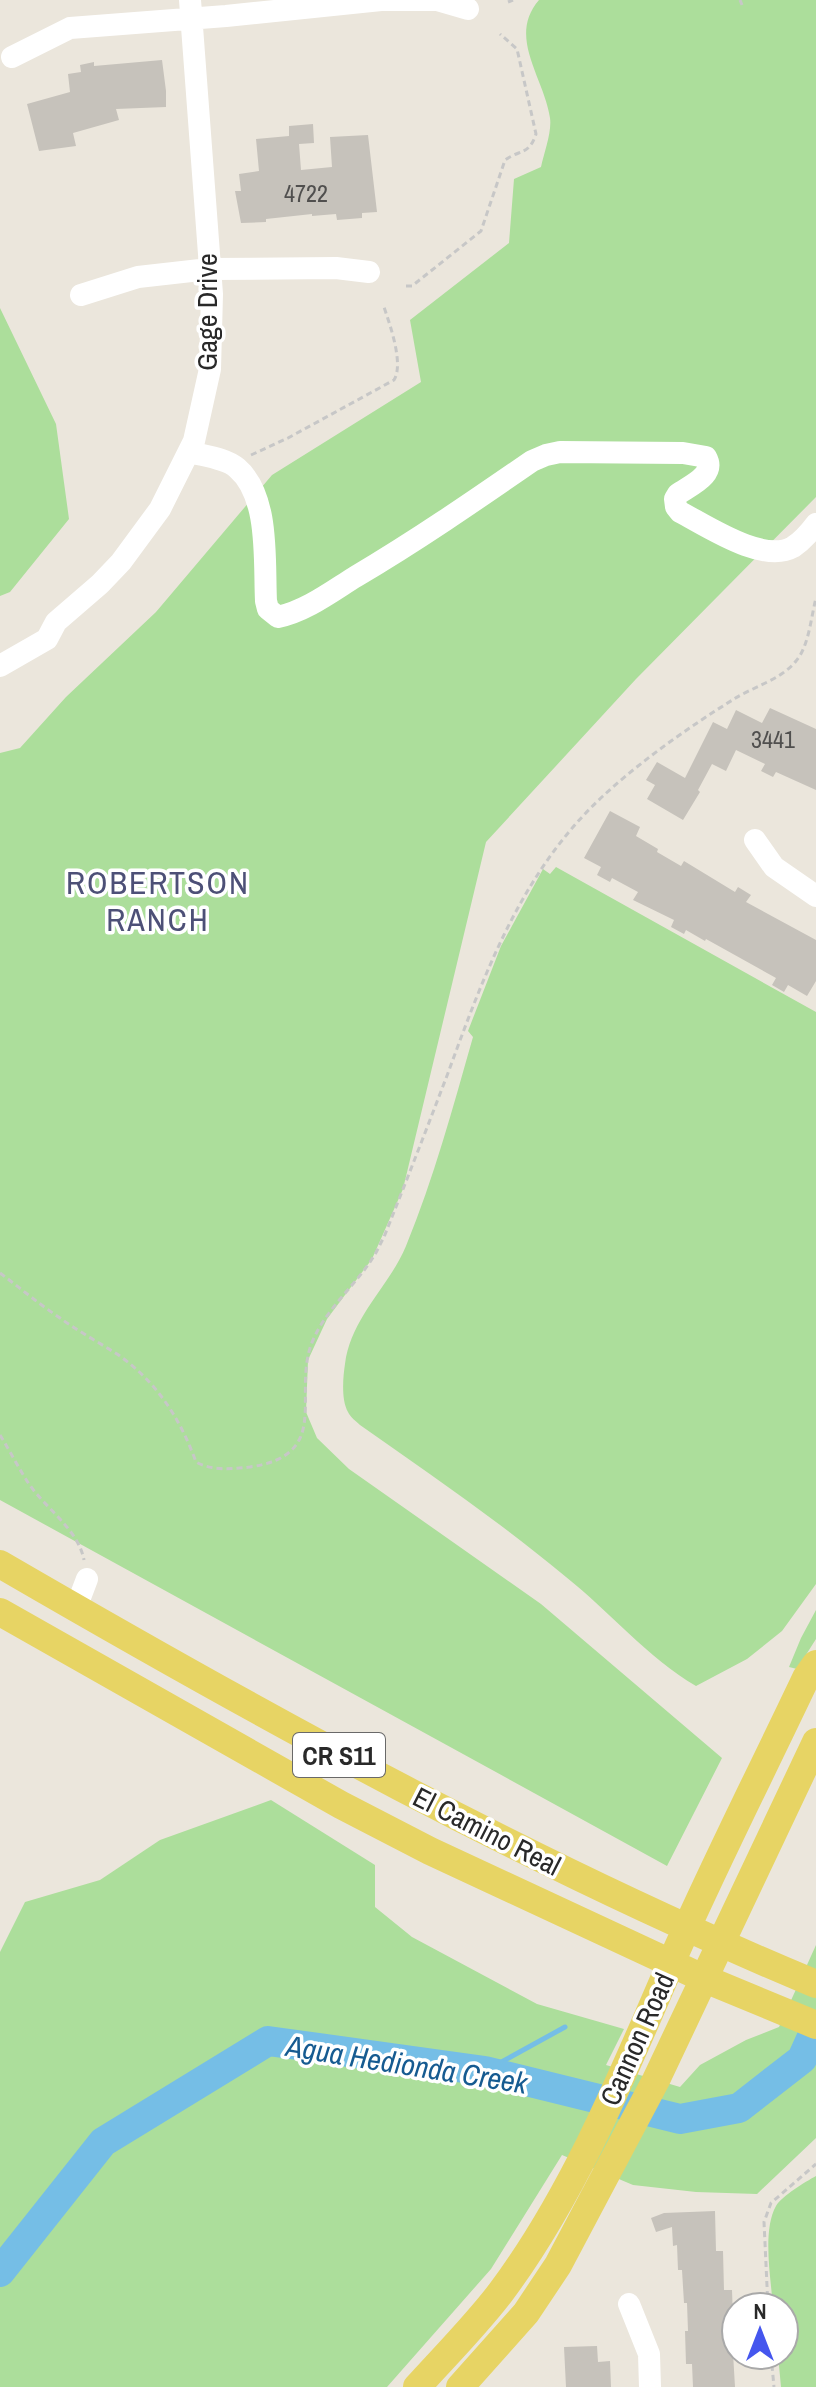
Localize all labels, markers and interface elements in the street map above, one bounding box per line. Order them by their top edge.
house number: 4722 [284,177,328,209]
street label: Gage Drive [188,253,226,371]
house number: 3441 [751,723,795,755]
district label: ROBERTSON RANCH [66,861,250,941]
road number: CR S11 [293,1733,385,1777]
street label: El Camino Real [407,1778,567,1884]
street label: Cannon Road [591,1967,683,2111]
water label: Agua Hedionda Creek [282,2025,532,2103]
north arrow [720,2291,800,2371]
text: N [753,2296,767,2326]

